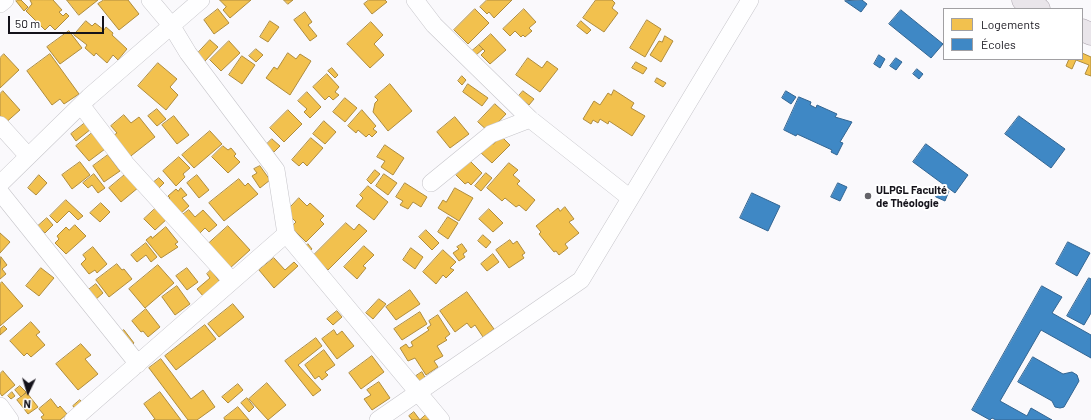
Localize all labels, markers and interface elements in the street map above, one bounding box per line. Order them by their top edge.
scale bar [10,8,106,34]
legend [943,8,1083,60]
text: 50 m [15,16,40,30]
text: Logements [981,17,1040,31]
text: Écoles [981,37,1016,51]
place label: ULPGL Faculté de Théologie [876,183,947,209]
marker: ULPGL Faculté de Théologie [863,191,873,201]
north arrow [8,372,48,412]
text: N [23,398,31,411]

